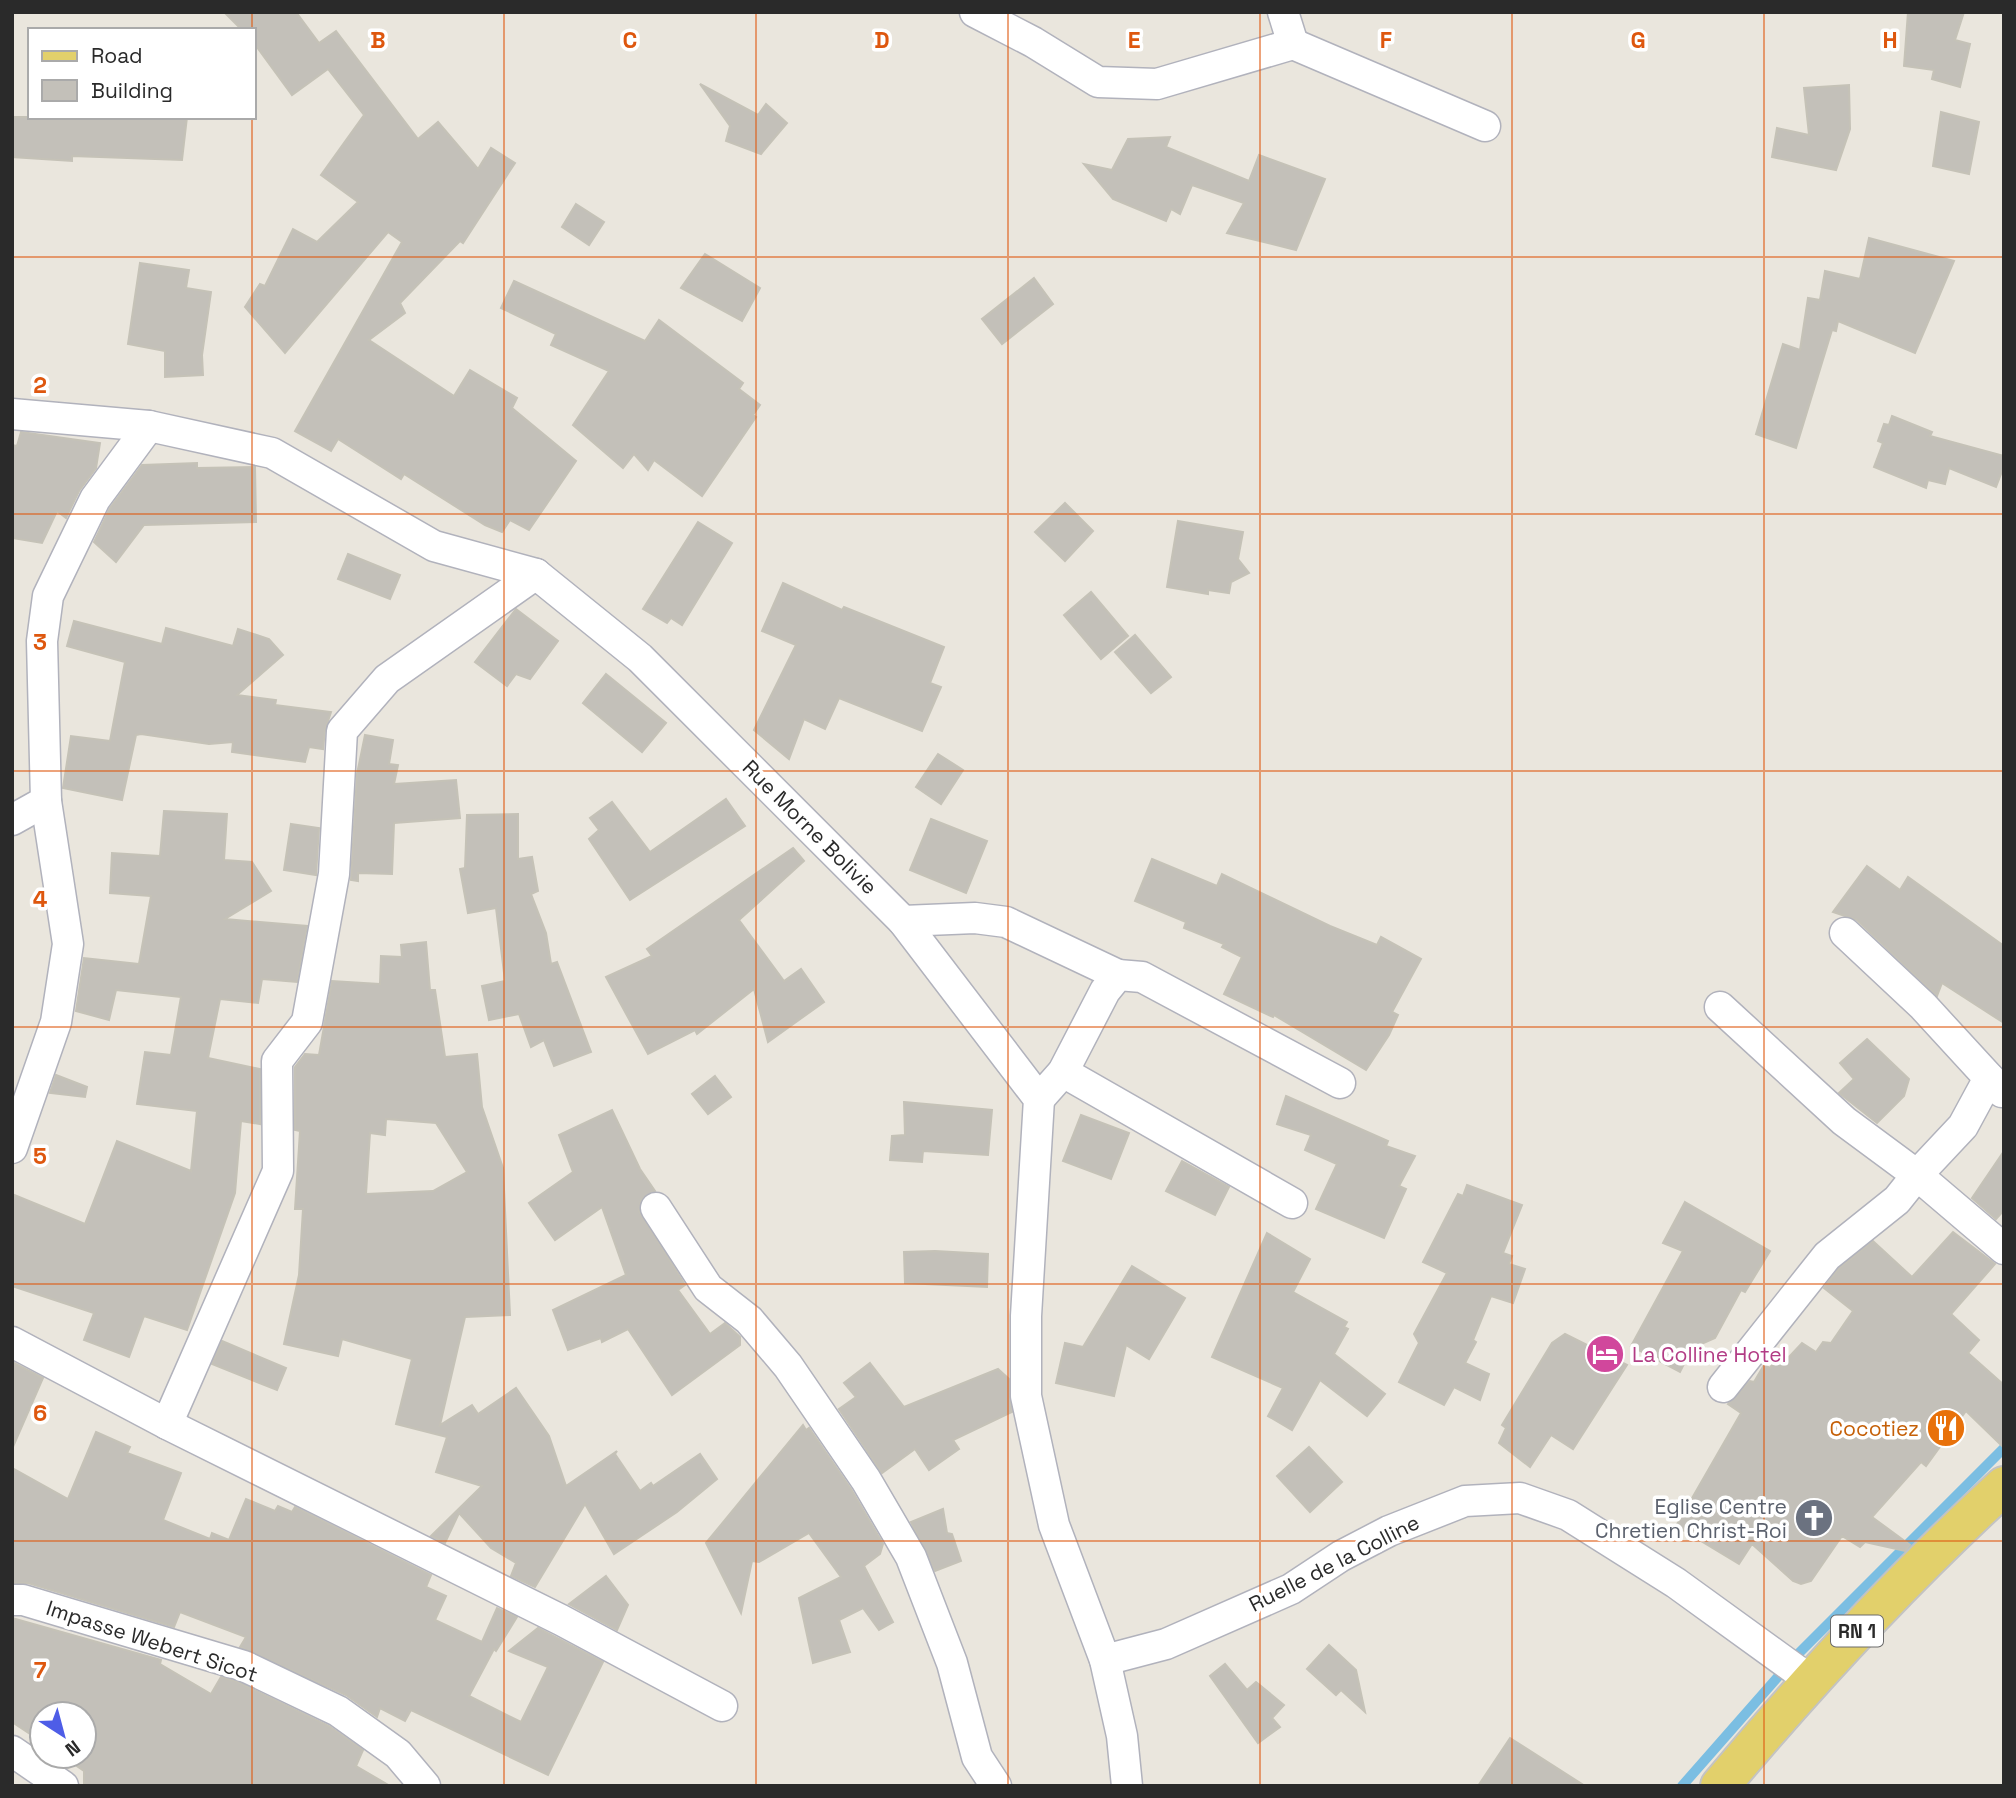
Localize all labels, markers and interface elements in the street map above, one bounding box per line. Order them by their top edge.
text: B [370,25,386,55]
text: C [623,25,637,55]
text: D [874,25,890,55]
text: E [1128,25,1140,55]
text: F [1380,25,1392,55]
text: G [1630,25,1646,55]
text: H [1882,25,1898,55]
legend [28,28,256,119]
text: Road [91,42,143,69]
text: Building [91,77,173,104]
text: 2 [33,370,47,400]
text: 3 [33,627,47,657]
street label: Rue Morne Bolivie [737,754,883,900]
text: 4 [33,884,48,914]
text: 5 [33,1141,47,1171]
hotel icon: La Colline Hotel [1584,1333,1626,1375]
place label: La Colline Hotel [1632,1341,1787,1368]
text: 6 [33,1398,47,1428]
restaurant icon: Cocotiez [1925,1407,1967,1449]
place label: Cocotiez [1830,1415,1919,1442]
place label: Eglise Centre Chretien Christ-Roi [1595,1493,1787,1544]
church icon: Eglise Centre Chretien Christ-Roi [1793,1497,1835,1539]
street label: Ruelle de la Colline [1244,1508,1424,1618]
street label: Impasse Webert Sicot [43,1594,261,1688]
road number: RN 1 [1831,1616,1883,1646]
text: 7 [34,1655,47,1685]
north arrow [28,1700,98,1770]
text: N [60,1734,85,1762]

